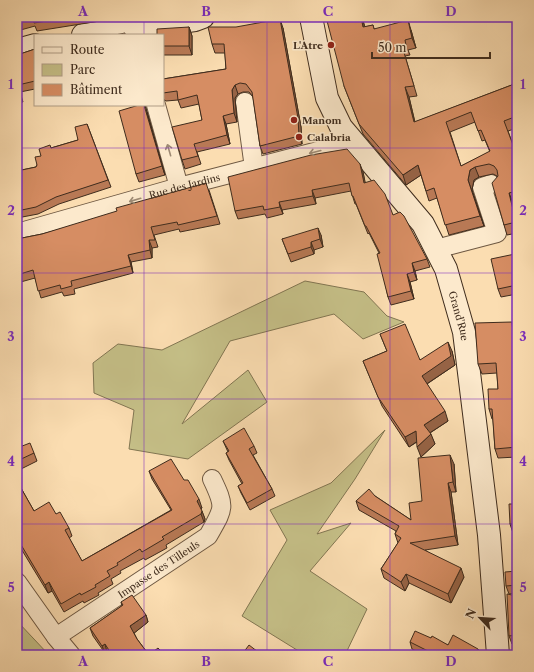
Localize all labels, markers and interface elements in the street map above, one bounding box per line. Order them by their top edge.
text: A [77,3,89,19]
text: B [201,3,211,19]
text: C [323,3,333,19]
text: D [445,3,457,19]
legend [34,34,164,106]
scale bar [372,34,490,60]
place label: L'Atre [293,39,323,52]
marker: L'Atre [326,40,336,50]
text: 50 m [378,40,407,55]
text: Route [70,42,105,57]
text: Parc [70,62,95,77]
text: 1 [8,76,14,92]
text: 1 [520,76,526,92]
text: Bâtiment [70,82,123,97]
place label: Manom [302,114,342,127]
marker: Manom [289,115,299,125]
place label: Calabria [307,131,351,144]
marker: Calabria [294,132,304,142]
one-way arrow [164,143,172,156]
one-way arrow [309,149,322,156]
street label: Rue des Jardins [148,171,222,202]
one-way arrow [129,197,142,204]
text: 2 [7,202,15,218]
text: 2 [519,202,527,218]
street label: Grand'Rue [446,290,471,342]
text: 3 [7,328,15,344]
text: 3 [519,328,527,344]
text: 4 [7,453,15,469]
text: 4 [519,453,527,469]
street label: Impasse des Tilleuls [115,538,202,601]
text: 5 [7,579,15,595]
text: 5 [519,579,527,595]
north arrow [460,598,500,638]
text: N [463,606,479,621]
text: A [77,653,89,669]
text: B [201,653,211,669]
text: C [323,653,333,669]
text: D [445,653,457,669]

